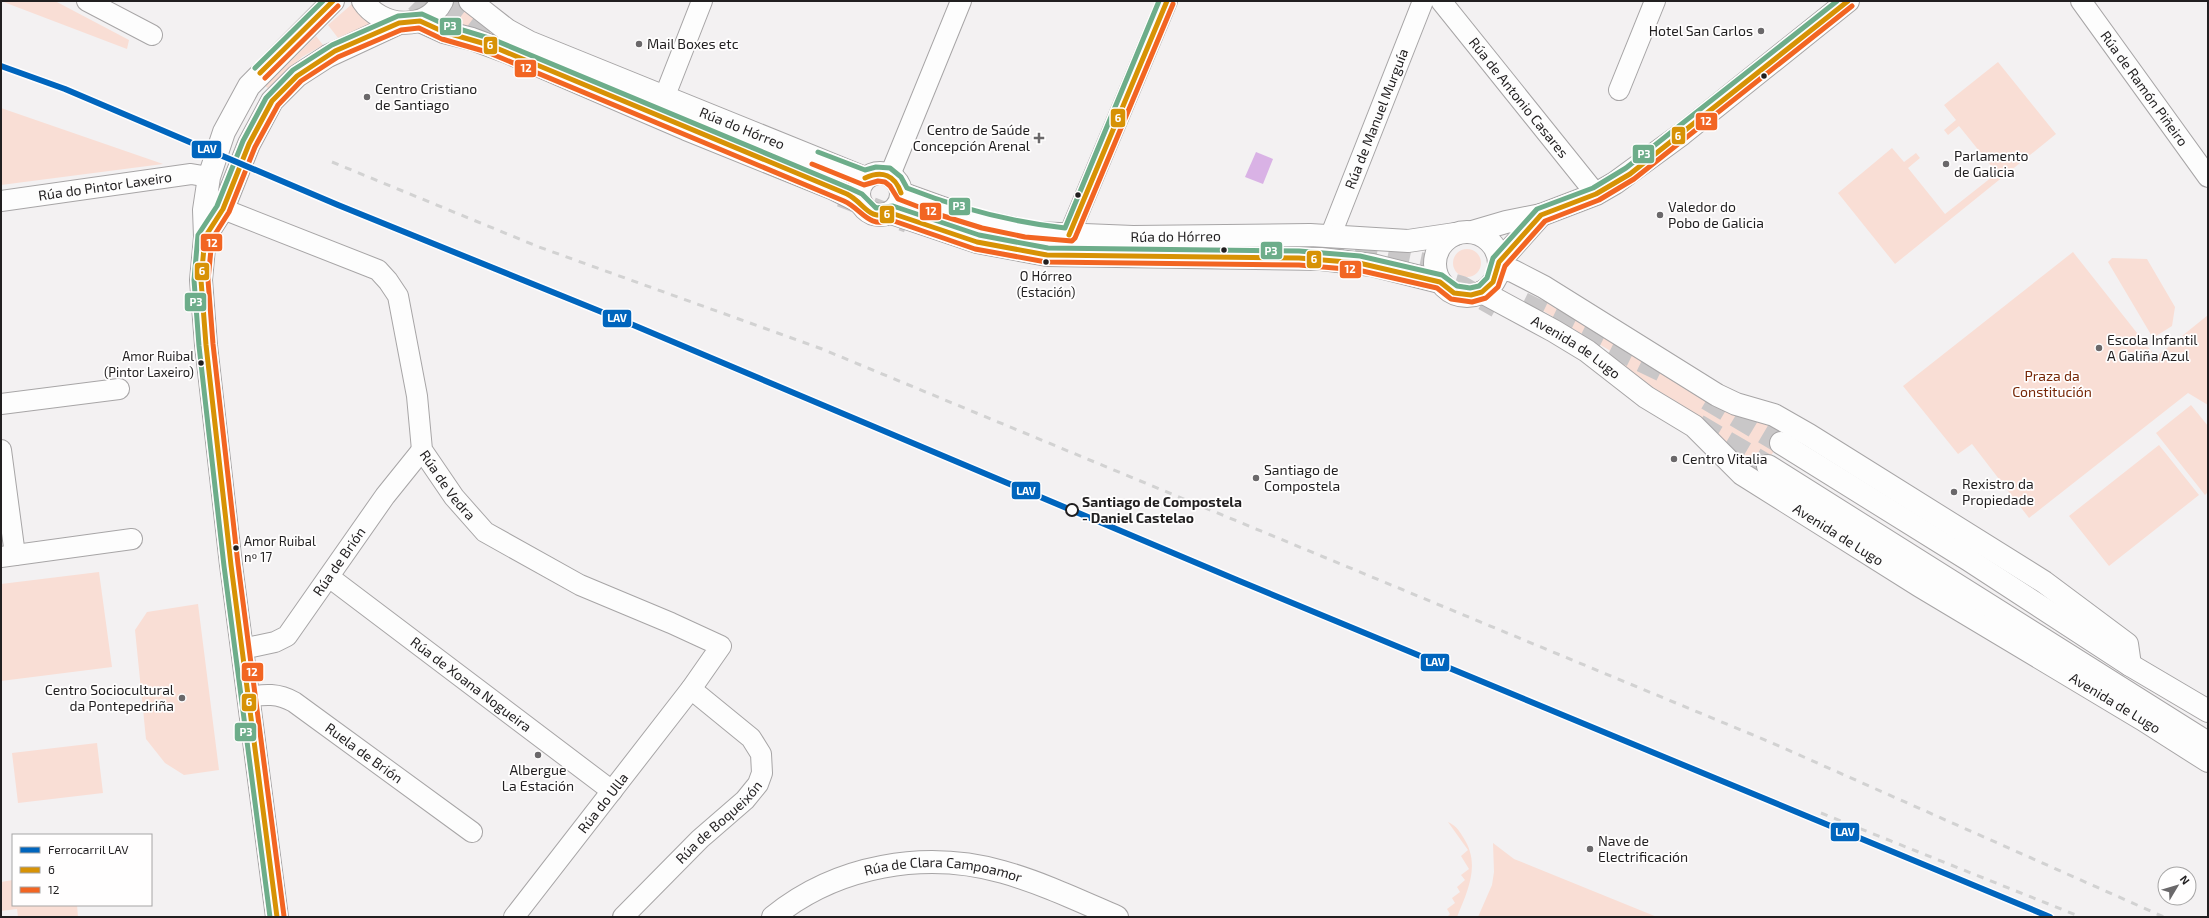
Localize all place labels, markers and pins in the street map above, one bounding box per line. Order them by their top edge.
place label: Hotel San Carlos [1649,22,1753,39]
marker: Hotel San Carlos [1756,26,1766,36]
place label: Mail Boxes etc [647,35,739,52]
marker: Mail Boxes etc [634,39,644,49]
unlabelled marker [1759,71,1769,81]
place label: Centro Cristiano de Santiago [375,80,477,113]
marker: Centro Cristiano de Santiago [362,92,372,102]
place label: Centro de Saúde Concepción Arenal [913,121,1031,154]
marker: Centro de Saúde Concepción Arenal [1033,132,1045,144]
place label: Parlamento de Galicia [1954,147,2029,180]
marker: Parlamento de Galicia [1941,159,1951,169]
unlabelled marker [1073,190,1083,200]
place label: Valedor do Pobo de Galicia [1668,198,1764,231]
marker: Valedor do Pobo de Galicia [1655,210,1665,220]
unlabelled marker [1219,245,1229,255]
marker: O Hórreo (Estación) [1041,257,1051,267]
place label: O Hórreo (Estación) [1017,268,1075,300]
place label: Escola Infantil A Galiña Azul [2107,331,2198,364]
marker: Escola Infantil A Galiña Azul [2094,343,2104,353]
place label: Amor Ruibal (Pintor Laxeiro) [104,348,194,380]
marker: Amor Ruibal (Pintor Laxeiro) [196,358,206,368]
place label: Centro Vitalia [1682,450,1767,467]
marker: Centro Vitalia [1669,454,1679,464]
place label: Santiago de Compostela [1264,461,1340,494]
marker: Santiago de Compostela [1251,473,1261,483]
place label: Rexistro da Propiedade [1962,475,2034,508]
marker: Rexistro da Propiedade [1949,487,1959,497]
place label: Santiago de Compostela - Daniel Castelao [1082,493,1242,526]
marker: Santiago de Compostela - Daniel Castelao [1065,503,1079,517]
place label: Amor Ruibal nº 17 [244,533,316,565]
marker: Amor Ruibal nº 17 [231,543,241,553]
place label: Centro Sociocultural da Pontepedriña [45,681,175,714]
marker: Centro Sociocultural da Pontepedriña [177,693,187,703]
marker: Albergue La Estación [533,750,543,760]
place label: Albergue La Estación [502,761,574,794]
place label: Nave de Electrificación [1598,832,1688,865]
marker: Nave de Electrificación [1585,844,1595,854]

